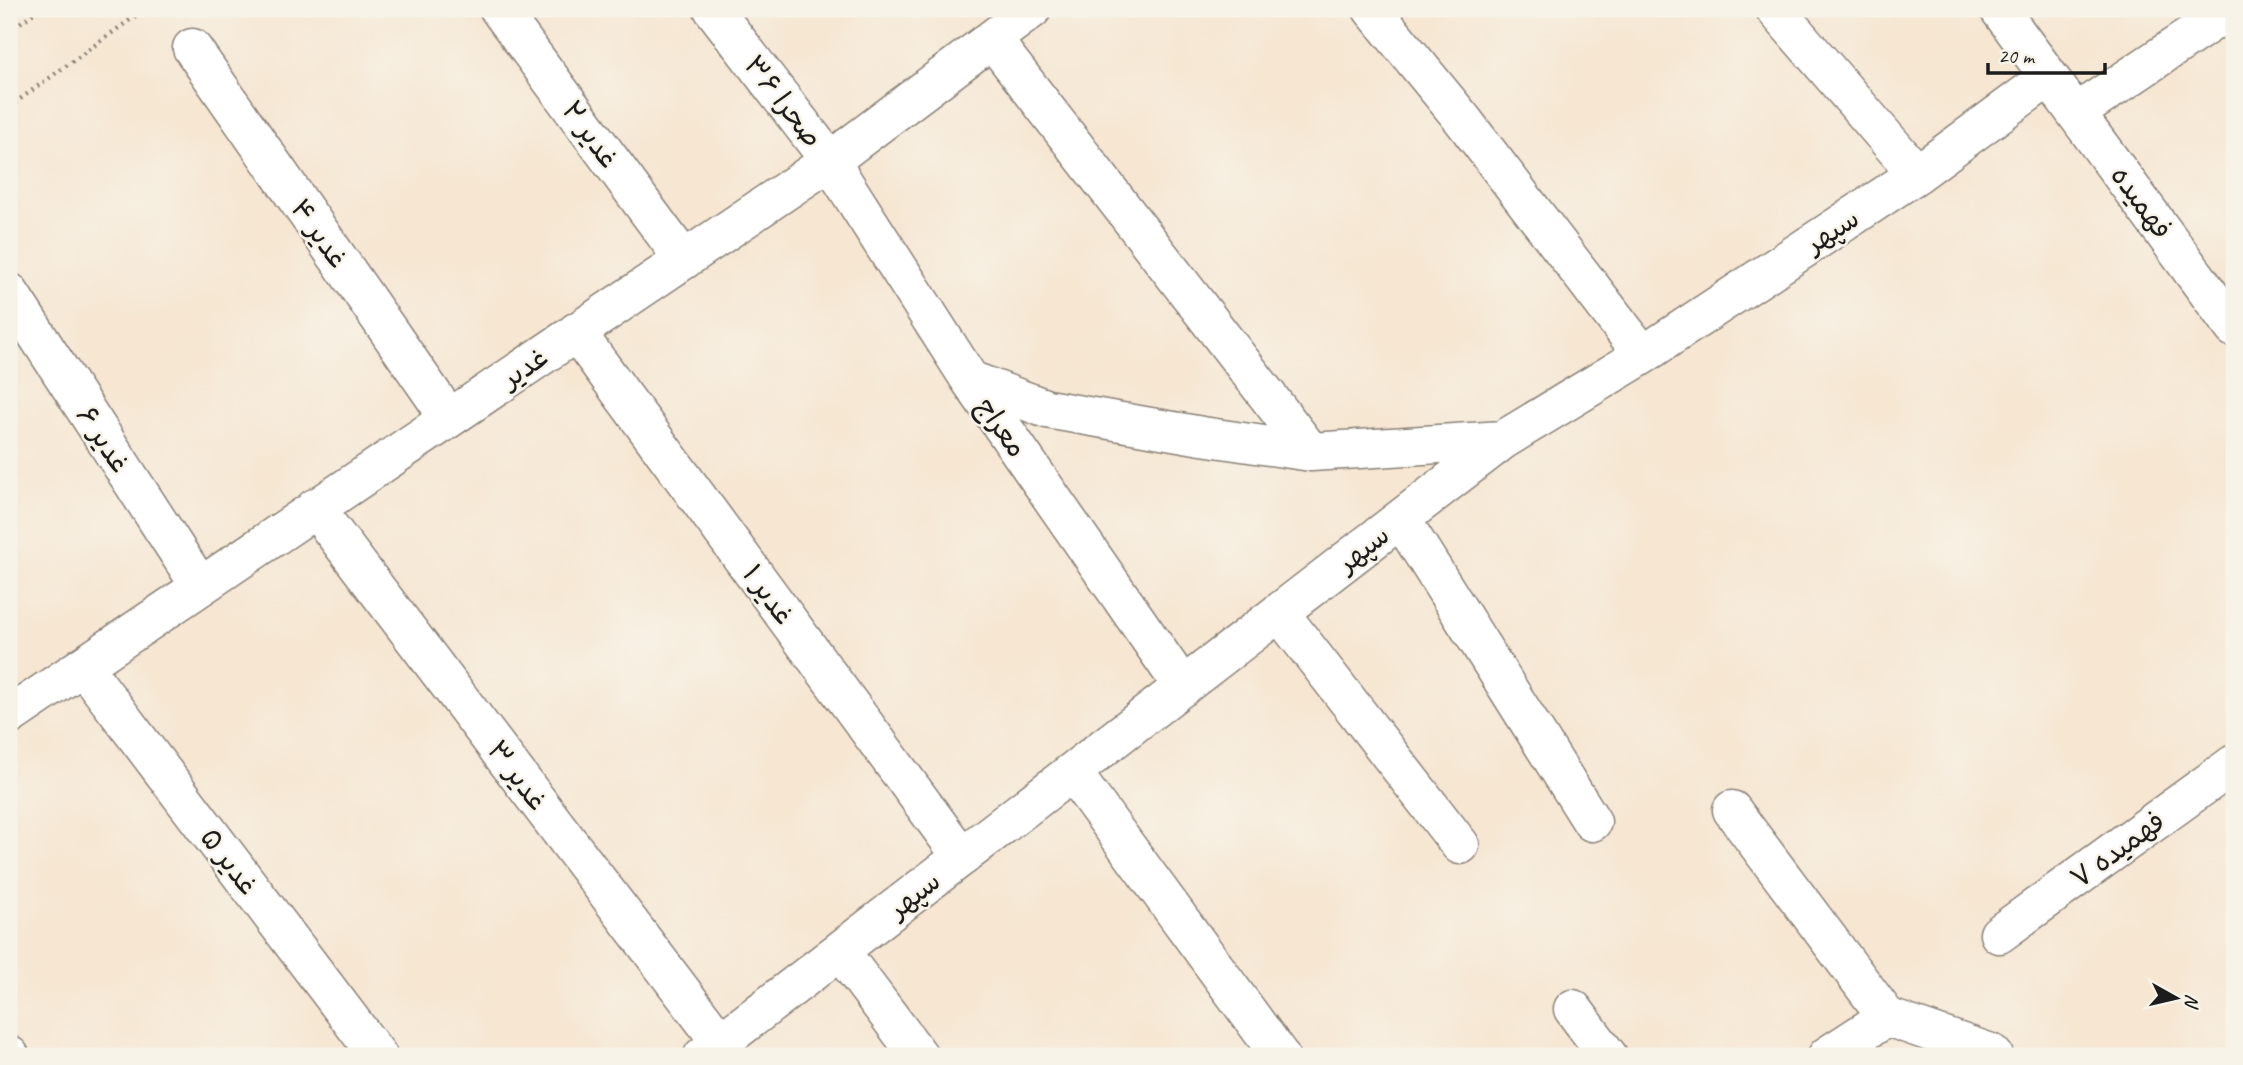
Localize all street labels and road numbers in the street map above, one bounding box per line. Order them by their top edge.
street label: صحرا ۳۶ [737,48,830,154]
street label: غدیر ۲ [554,94,627,175]
street label: فهمیده [2103,159,2180,246]
street label: غدیر ۴ [283,192,356,275]
street label: سپهر [1797,200,1866,262]
street label: غدیر [492,339,554,397]
street label: معراج [968,390,1035,465]
street label: غدیر ۶ [69,399,138,479]
street label: سپهر [1329,517,1397,582]
street label: غدیر ۱ [735,557,802,631]
street label: غدیر ۳ [480,733,555,817]
street label: فهمیده ۷ [2063,803,2171,895]
street label: غدیر ۵ [193,821,266,902]
street label: سپهر [880,863,948,928]

